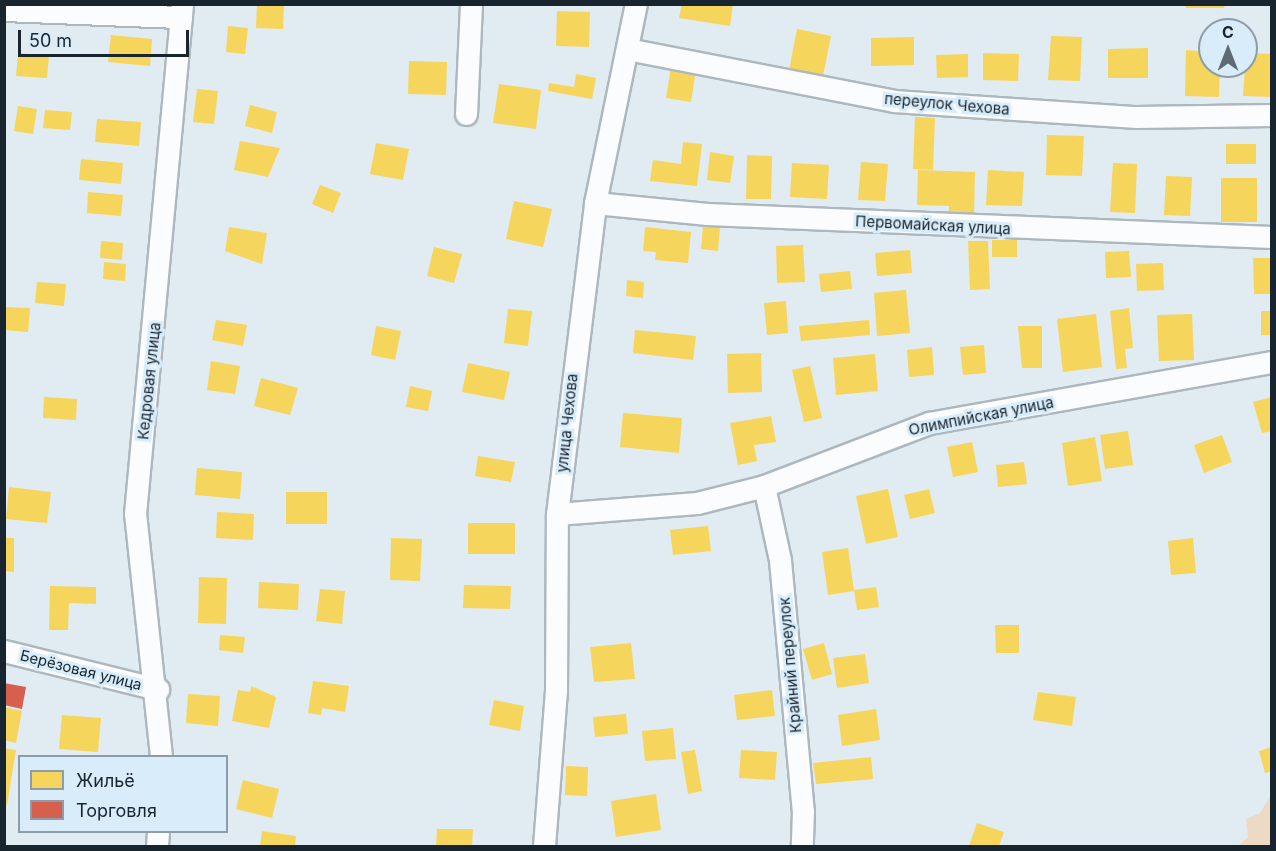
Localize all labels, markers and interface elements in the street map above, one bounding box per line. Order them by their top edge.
scale bar [21,18,192,56]
north arrow [1198,18,1258,78]
text: С [1222,22,1234,42]
text: 50 m [29,30,72,51]
street label: переулок Чехова [884,90,1010,118]
street label: Первомайская улица [855,212,1011,238]
street label: Кедровая улица [134,321,164,441]
street label: улица Чехова [553,373,581,473]
street label: Олимпийская улица [907,393,1055,439]
street label: Крайний переулок [775,596,805,734]
street label: Берёзовая улица [18,646,144,694]
legend [18,755,228,833]
text: Жильё [76,770,135,791]
text: Торговля [76,800,157,821]

